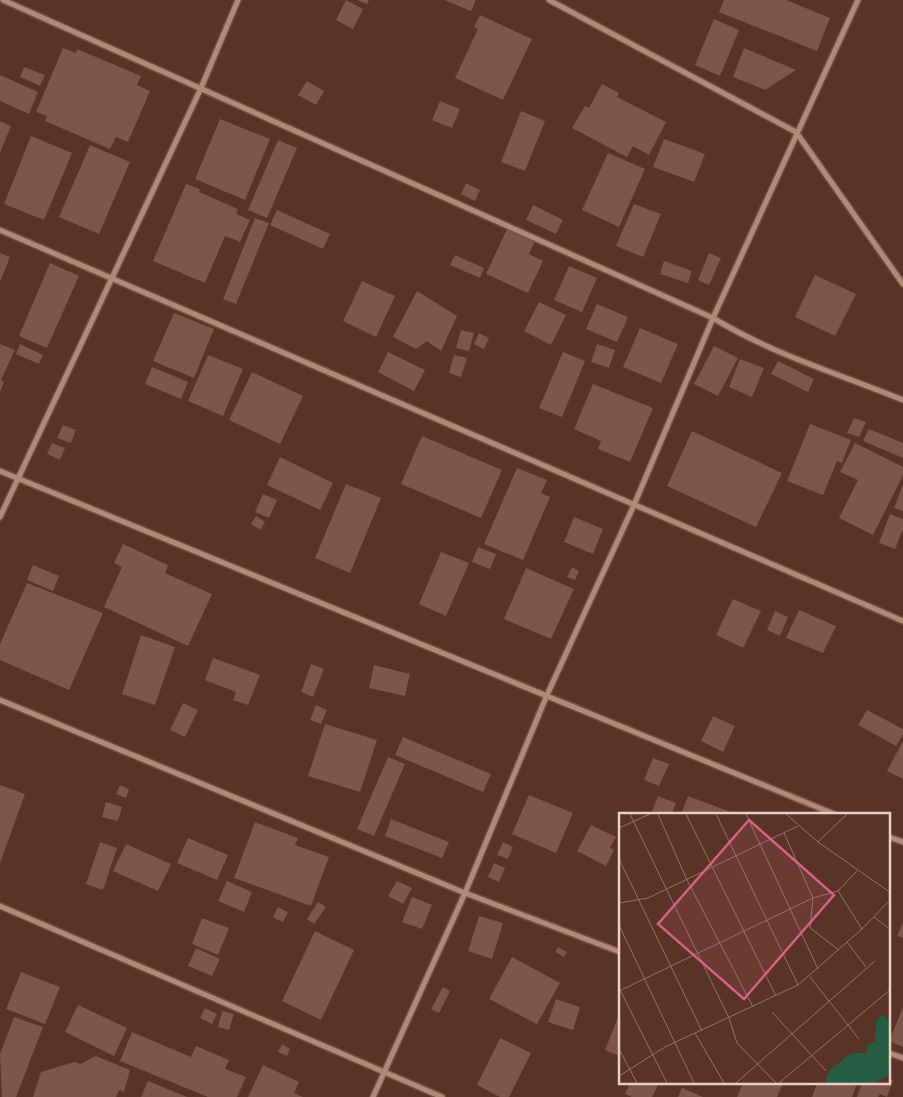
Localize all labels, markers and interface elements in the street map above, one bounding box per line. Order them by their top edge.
inset map [619,813,890,1084]

